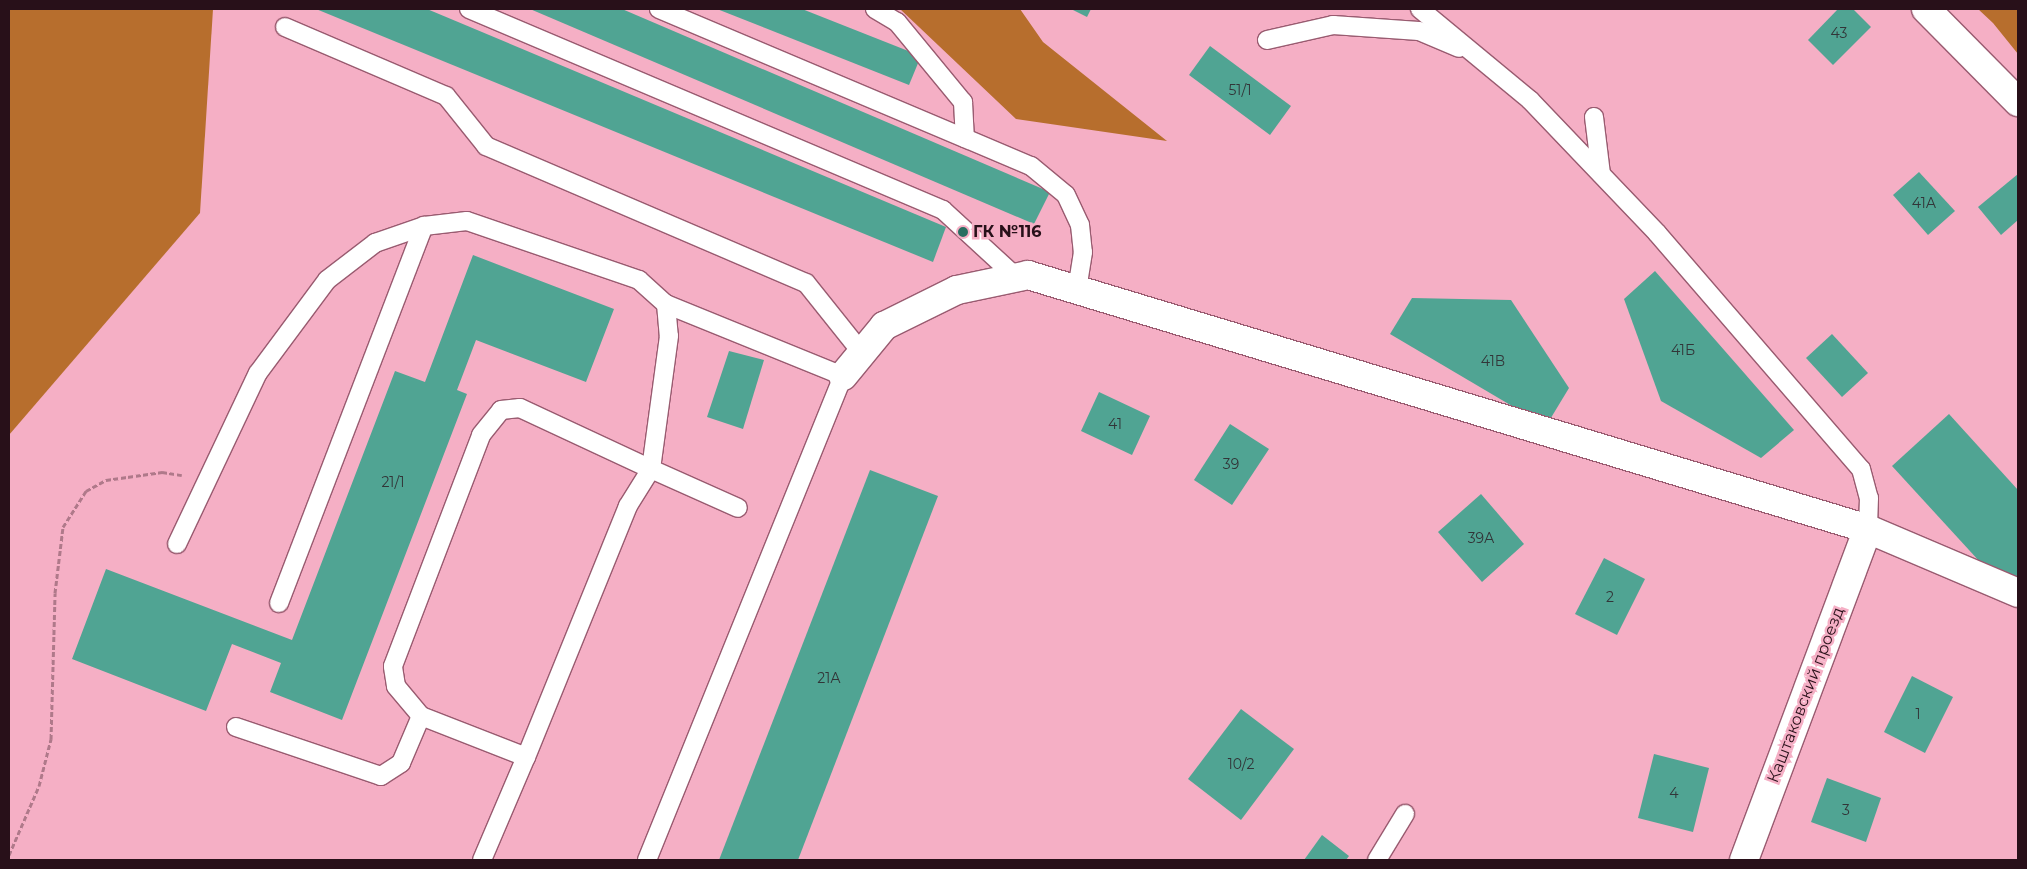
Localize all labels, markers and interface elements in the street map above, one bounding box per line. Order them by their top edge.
house number: 43 [1831,25,1847,41]
house number: 51/1 [1228,82,1252,98]
house number: 41А [1912,195,1936,211]
place label: ГК №116 [973,222,1041,242]
marker: ГК №116 [957,226,969,238]
house number: 41Б [1671,342,1695,358]
house number: 41В [1481,353,1505,369]
house number: 41 [1108,416,1122,432]
house number: 39 [1223,456,1239,472]
house number: 21/1 [381,474,405,490]
house number: 39А [1468,530,1494,546]
house number: 2 [1606,589,1614,605]
street label: Каштаковский проезд [1764,605,1848,785]
house number: 21А [817,670,841,686]
house number: 1 [1915,706,1921,722]
house number: 10/2 [1228,756,1254,772]
house number: 4 [1669,785,1679,801]
house number: 3 [1842,802,1850,818]

